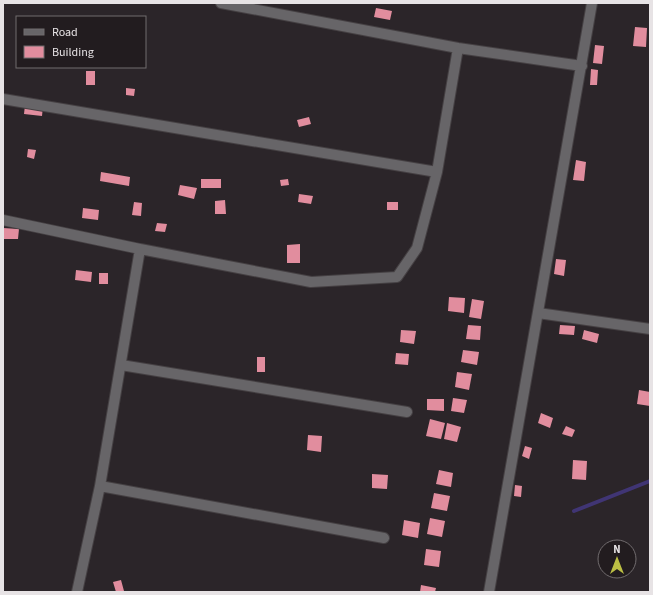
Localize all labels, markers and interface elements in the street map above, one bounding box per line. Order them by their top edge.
legend [16,16,146,68]
text: Road [52,24,78,41]
text: Building [52,44,94,61]
north arrow [597,539,637,579]
text: N [613,542,621,557]

